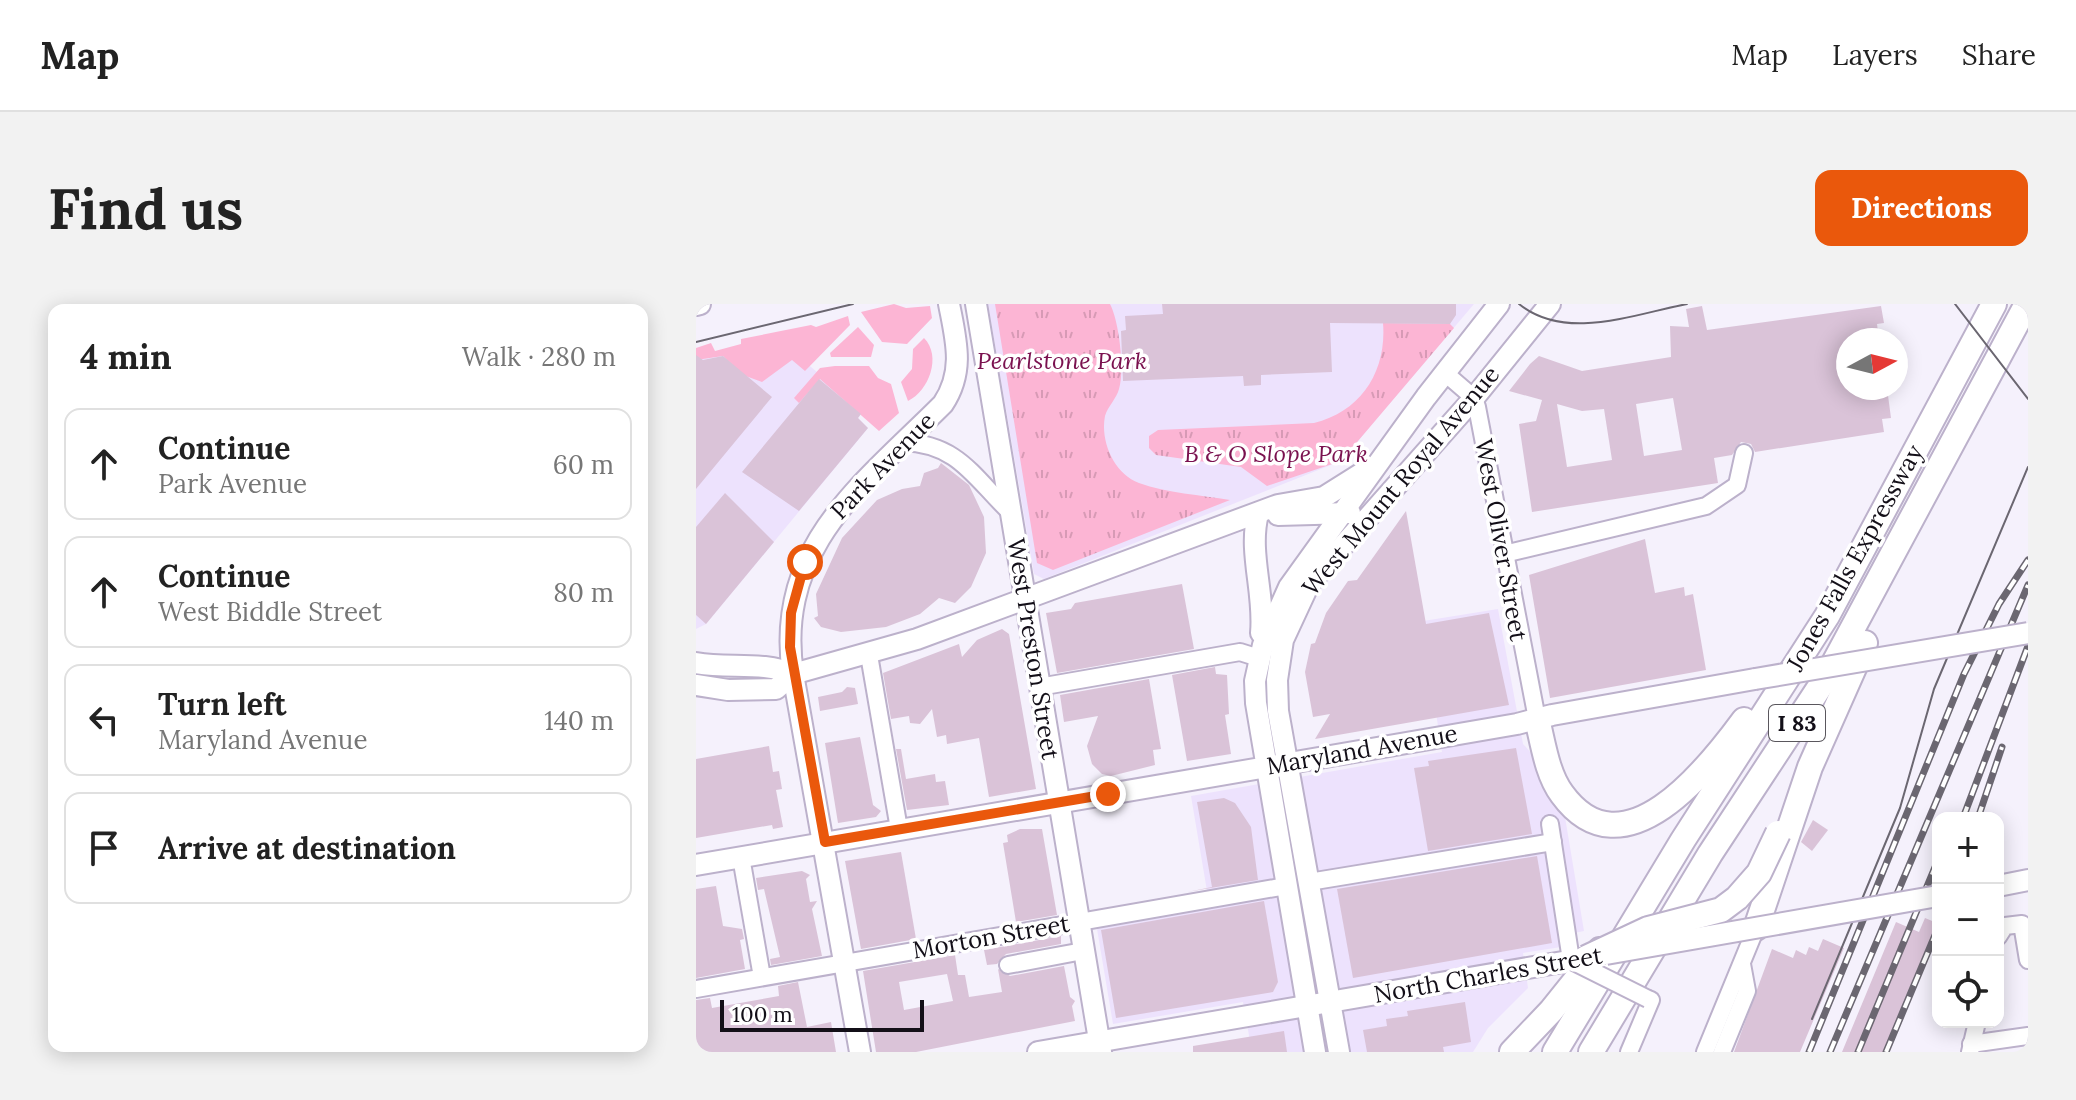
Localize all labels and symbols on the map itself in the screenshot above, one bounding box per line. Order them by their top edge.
north arrow [1836,328,1908,400]
park label: Pearlstone Park [977,345,1147,376]
street label: West Mount Royal Avenue [1295,359,1506,602]
street label: Park Avenue [824,405,942,526]
street label: West Oliver Street [1468,436,1535,644]
park label: B & O Slope Park [1184,438,1368,469]
street label: Jones Falls Expressway [1779,439,1930,677]
street label: West Preston Street [1001,536,1066,763]
route start [787,544,823,580]
road number: I 83 [1769,705,1825,741]
street label: Maryland Avenue [1264,717,1460,782]
route end [1090,776,1126,812]
street label: Morton Street [910,907,1072,966]
street label: North Charles Street [1371,939,1605,1010]
scale bar [720,996,924,1032]

